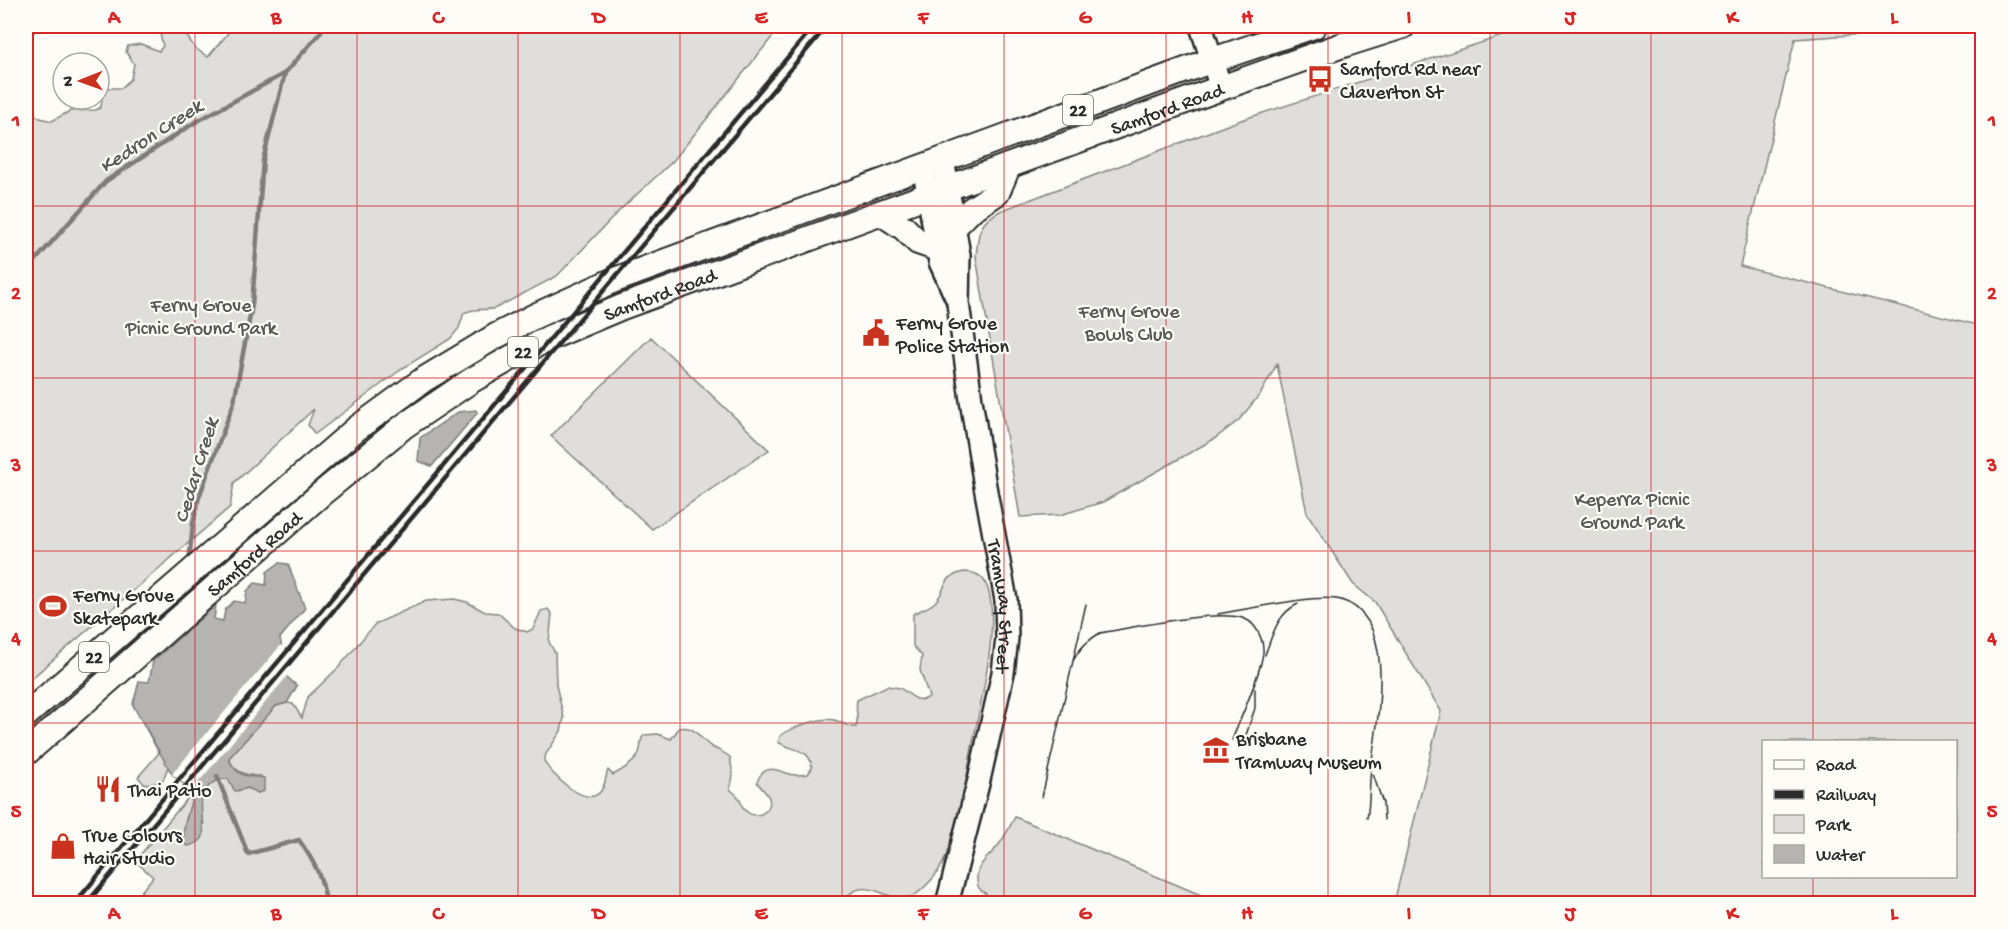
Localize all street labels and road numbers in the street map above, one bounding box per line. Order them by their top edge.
street label: Samford Road [1108,79,1230,142]
road number: 22 [1063,95,1093,125]
street label: Samford Road [601,265,722,328]
road number: 22 [508,337,538,367]
street label: Samford Road [204,507,310,603]
street label: Tramway Street [980,537,1015,676]
road number: 22 [79,642,109,672]

